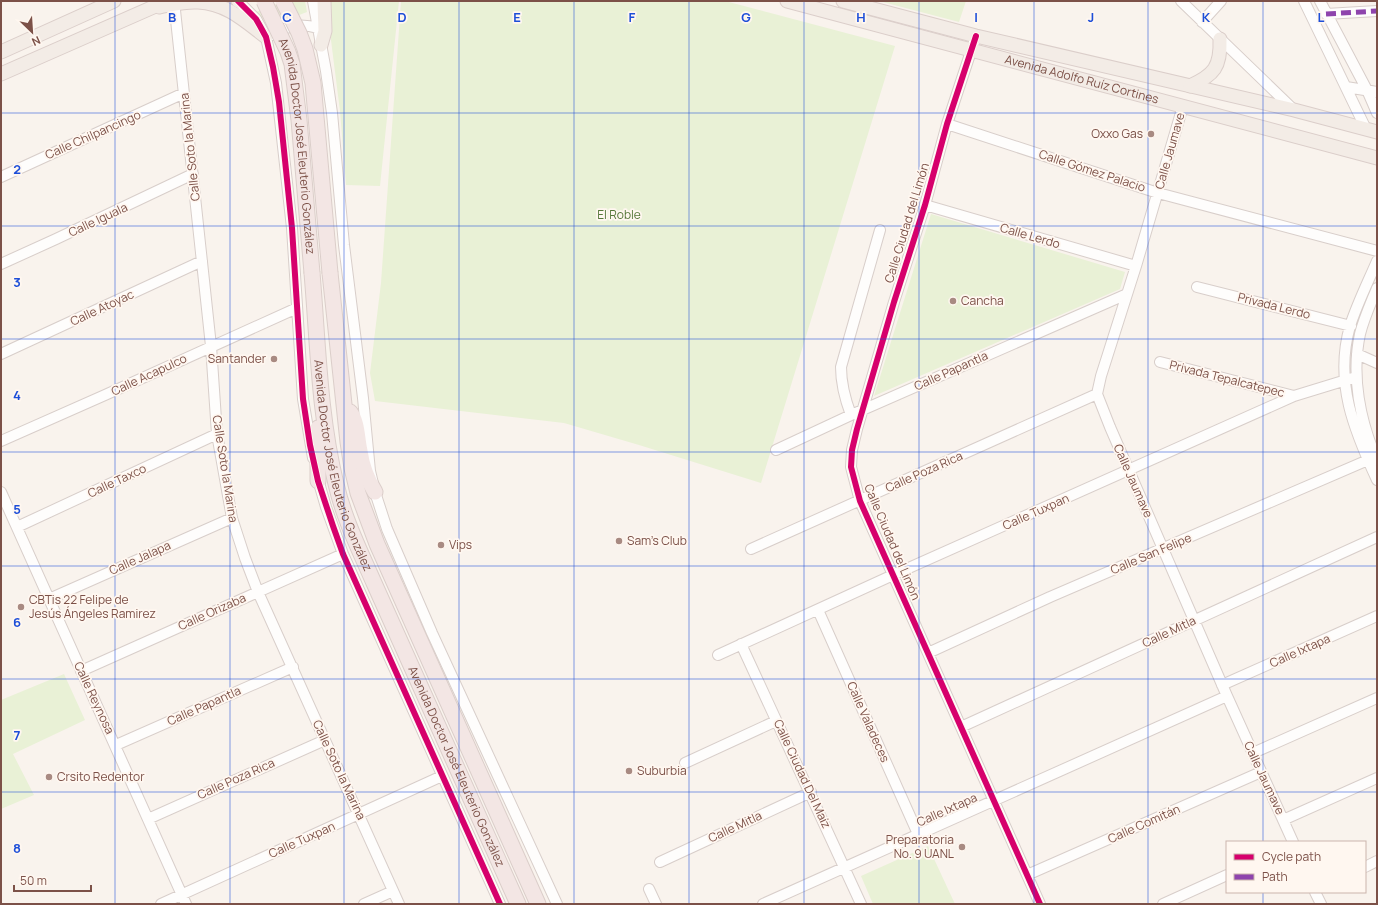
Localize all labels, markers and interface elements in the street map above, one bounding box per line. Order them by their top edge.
text: B [168,8,176,26]
text: C [282,8,292,26]
text: D [397,8,407,26]
text: E [513,8,521,26]
text: F [629,8,636,26]
text: G [741,8,751,26]
text: H [856,8,866,26]
text: I [974,8,978,26]
text: J [1088,8,1094,26]
text: K [1202,8,1211,26]
text: L [1318,8,1325,26]
north arrow [12,12,52,52]
text: N [30,33,43,50]
street label: Avenida Doctor José Eleuterio González [275,35,319,255]
street label: Avenida Adolfo Ruíz Cortines [1003,50,1161,108]
street label: Calle Soto la Marina [175,92,204,202]
street label: Calle Chilpancingo [42,106,143,163]
street label: Calle Jaumave [1150,110,1189,191]
place label: Oxxo Gas [1091,125,1143,142]
marker: Oxxo Gas [1146,129,1156,139]
street label: Calle Gómez Palacio [1037,145,1148,196]
text: 2 [13,160,21,178]
street label: Calle Ciudad del Limón [880,161,933,285]
street label: Calle Iguala [65,198,130,241]
park label: El Roble [597,206,641,223]
street label: Calle Lerdo [998,219,1062,252]
text: 3 [13,273,21,291]
street label: Calle Atoyac [67,285,137,330]
street label: Privada Lerdo [1236,288,1312,323]
place label: Cancha [961,292,1004,309]
marker: Cancha [948,296,958,306]
street label: Calle Papantla [911,347,990,394]
street label: Calle Acapulco [108,350,189,400]
place label: Santander [208,350,267,367]
marker: Santander [269,354,279,364]
street label: Privada Tepalcatepec [1168,356,1287,401]
street label: Avenida Doctor José Eleuterio González [310,359,377,574]
text: 4 [13,386,21,404]
street label: Calle Soto la Marina [209,414,242,524]
street label: Calle Jaumave [1110,441,1157,520]
street label: Calle Poza Rica [882,447,965,496]
street label: Calle Taxco [85,460,149,502]
street label: Calle Ciudad del Limón [860,481,925,603]
street label: Calle Tuxpan [1000,489,1072,534]
text: 5 [13,500,21,518]
street label: Calle San Felipe [1108,529,1194,578]
place label: Sam's Club [627,532,687,549]
street label: Calle Jalapa [106,536,173,579]
place label: Vips [449,536,472,553]
marker: Sam's Club [614,536,624,546]
marker: Vips [436,540,446,550]
street label: Calle Orizaba [175,589,248,634]
place label: CBTis 22 Felipe de Jesús Ángeles Ramirez [29,591,156,622]
marker: CBTis 22 Felipe de Jesús Ángeles Ramirez [16,602,26,612]
street label: Calle Mitla [1139,612,1198,651]
text: 6 [13,613,21,631]
street label: Calle Ixtapa [1267,630,1333,671]
street label: Calle Reynosa [70,659,119,737]
street label: Avenida Doctor José Eleuterio González [404,663,509,869]
street label: Calle Valadeces [843,679,894,765]
street label: Calle Papantla [164,682,243,729]
street label: Calle Soto la Marina [309,717,370,822]
street label: Calle Ciudad Del Maíz [770,717,835,831]
text: 7 [14,726,21,744]
street label: Calle Jaumave [1240,738,1289,817]
street label: Calle Poza Rica [194,754,277,803]
place label: Suburbia [637,762,687,779]
marker: Suburbia [624,766,634,776]
place label: Crsito Redentor [57,768,145,785]
marker: Crsito Redentor [44,772,54,782]
street label: Calle Ixtapa [914,789,980,830]
street label: Calle Comitán [1105,800,1183,847]
street label: Calle Mitla [705,807,764,846]
street label: Calle Tuxpan [266,817,338,862]
place label: Preparatoria No. 9 UANL [886,831,954,862]
text: 8 [13,839,21,857]
legend [1226,841,1366,893]
marker: Preparatoria No. 9 UANL [957,842,967,852]
text: Cycle path [1262,848,1321,865]
scale bar [14,867,91,893]
text: Path [1262,868,1288,885]
text: 50 m [20,872,47,889]

